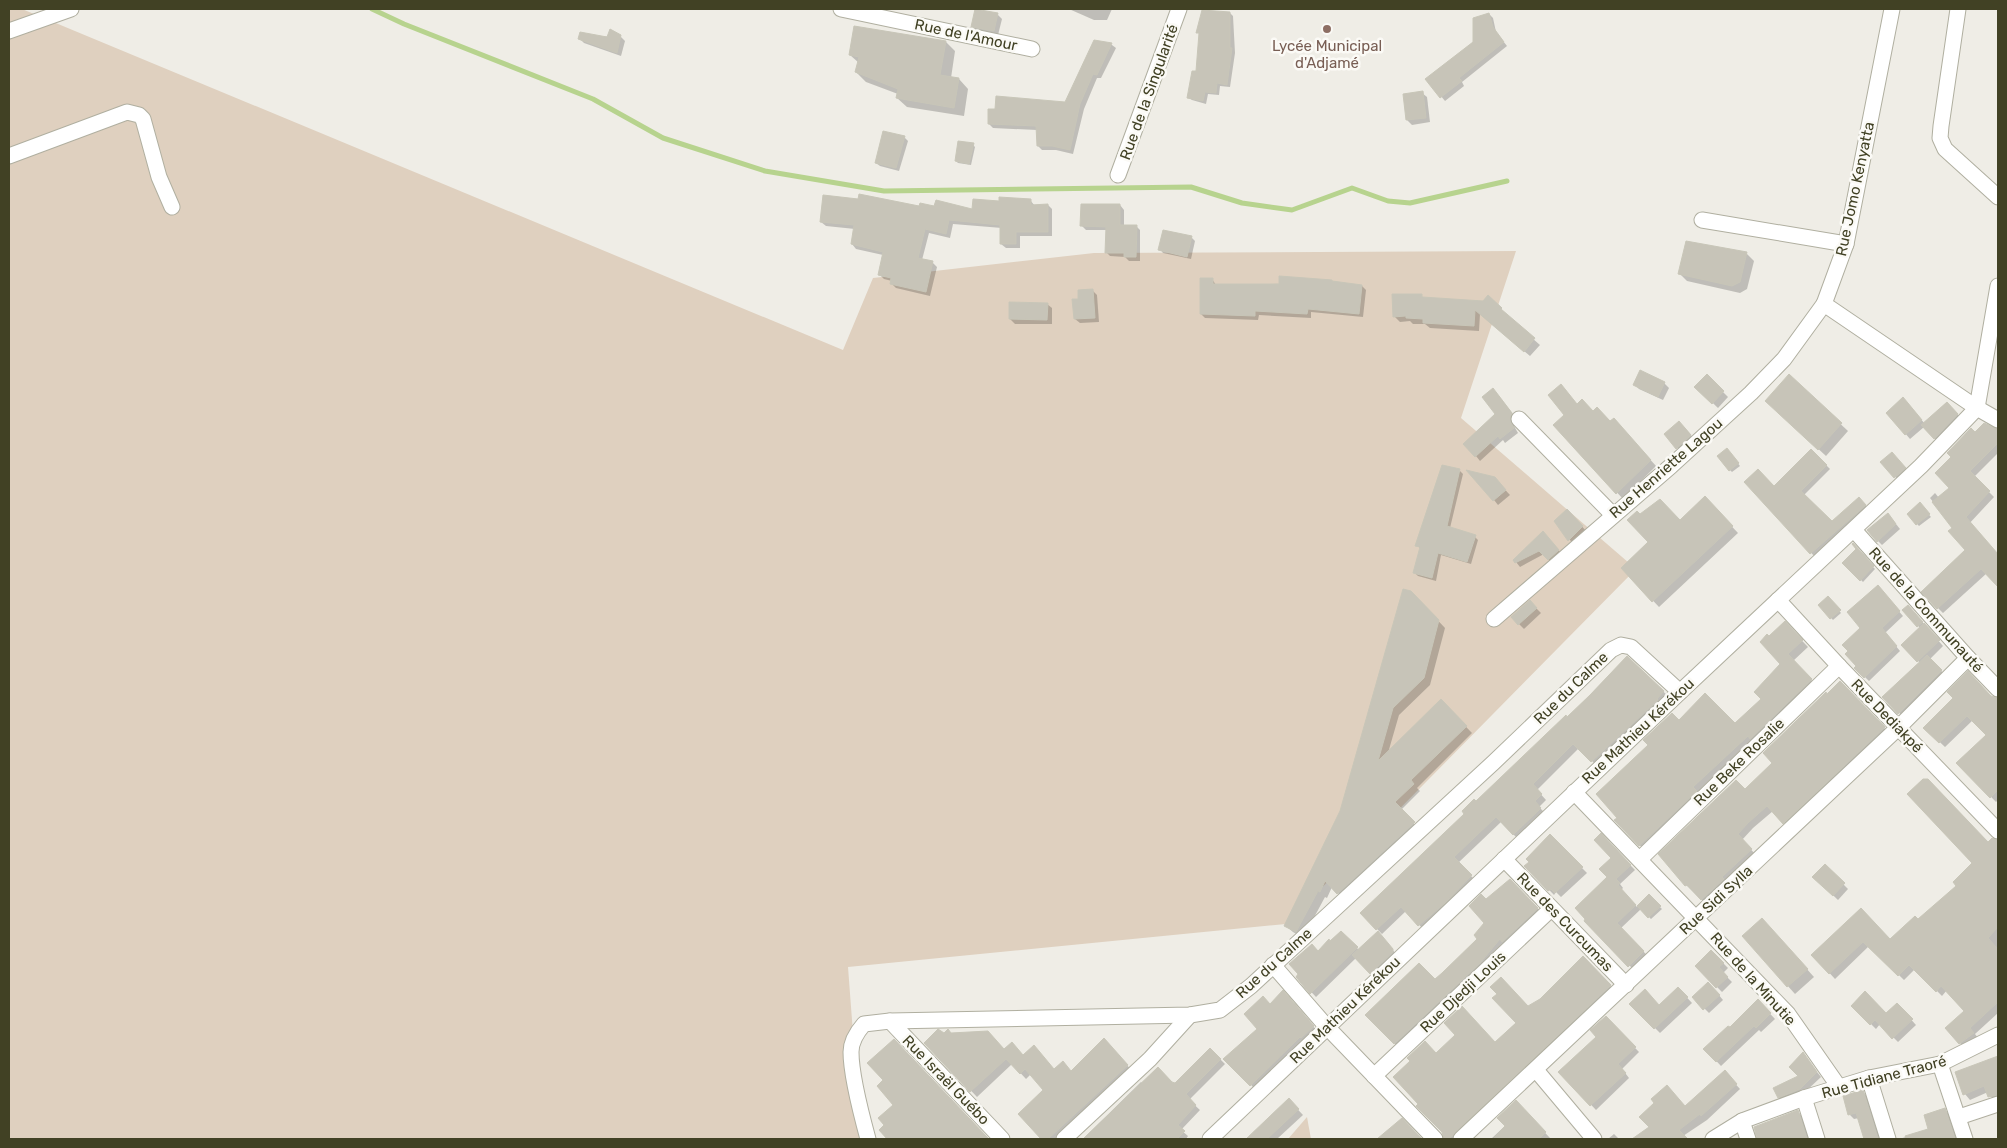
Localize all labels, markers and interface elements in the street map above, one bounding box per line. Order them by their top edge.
street label: Rue de l'Amour [913,15,1019,55]
street label: Rue de la Singularité [1116,22,1182,162]
marker: Lycée Municipal d'Adjamé [1321,23,1333,35]
place label: Lycée Municipal d'Adjamé [1272,37,1382,72]
street label: Rue Jomo Kenyatta [1832,120,1878,258]
street label: Rue Henriette Lagou [1606,414,1726,522]
street label: Rue de la Communauté [1865,544,1987,676]
street label: Rue du Calme [1530,648,1612,728]
street label: Rue Mathieu Kérékou [1578,674,1698,788]
street label: Rue Dediakpé [1847,675,1927,757]
street label: Rue Beke Rosalie [1690,714,1788,810]
street label: Rue Sidi Sylla [1676,862,1756,938]
street label: Rue des Curcumas [1513,869,1617,976]
street label: Rue du Calme [1232,924,1316,1002]
street label: Rue de la Minutie [1706,929,1800,1029]
street label: Rue Djedji Louis [1416,947,1510,1036]
street label: Rue Mathieu Kérékou [1286,953,1404,1067]
street label: Rue Israël Guébo [899,1032,993,1128]
street label: Rue Tidiane Traoré [1820,1052,1948,1102]

